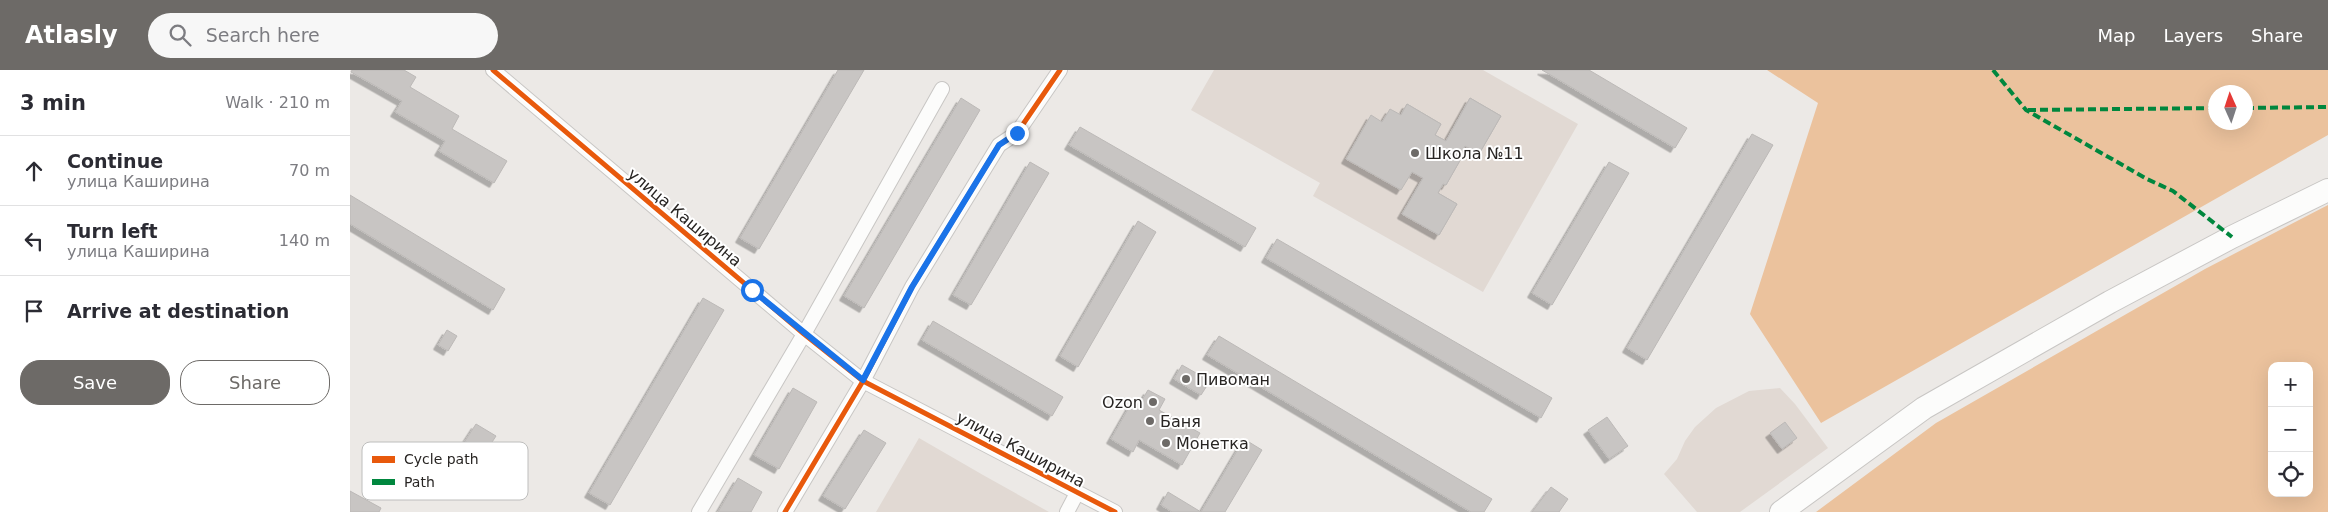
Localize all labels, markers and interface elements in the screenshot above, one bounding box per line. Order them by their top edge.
search box [148,13,498,58]
text: Atlasly [25,21,118,49]
icon: search [166,21,194,49]
text: Search here [206,24,320,46]
text: Map [2097,25,2135,46]
text: Layers [2163,25,2223,46]
text: Share [2251,25,2303,46]
north arrow [2208,85,2253,130]
text: 3 min [20,91,86,115]
text: Walk · 210 m [225,93,330,112]
route end [1006,122,1029,145]
place label: Школа №11 [1425,144,1524,163]
marker: Школа №11 [1409,147,1421,159]
text: Continue [67,150,163,172]
icon: ahead [20,157,48,185]
text: 70 m [289,161,330,180]
street label: улица Каширина [624,164,746,271]
text: улица Каширина [67,172,210,191]
text: Turn left [67,220,158,242]
icon: left [20,227,48,255]
text: 140 m [279,231,330,250]
text: улица Каширина [67,242,210,261]
route start [741,279,764,302]
icon: arrive [20,297,48,325]
text: Arrive at destination [67,300,289,322]
button: Save [20,360,170,405]
button: Share [180,360,330,405]
map controls [2268,362,2313,497]
button: + [2268,362,2313,407]
place label: Пивоман [1196,370,1270,389]
marker: Пивоман [1180,373,1192,385]
place label: Ozon [1102,393,1143,412]
marker: Ozon [1147,396,1159,408]
button: − [2268,407,2313,452]
street label: улица Каширина [953,408,1088,491]
place label: Баня [1160,412,1201,431]
marker: Баня [1144,415,1156,427]
place label: Монетка [1176,434,1249,453]
marker: Монетка [1160,437,1172,449]
legend [362,442,528,500]
text: Cycle path [404,451,479,467]
button: locate [2268,452,2313,497]
text: Path [404,474,435,490]

